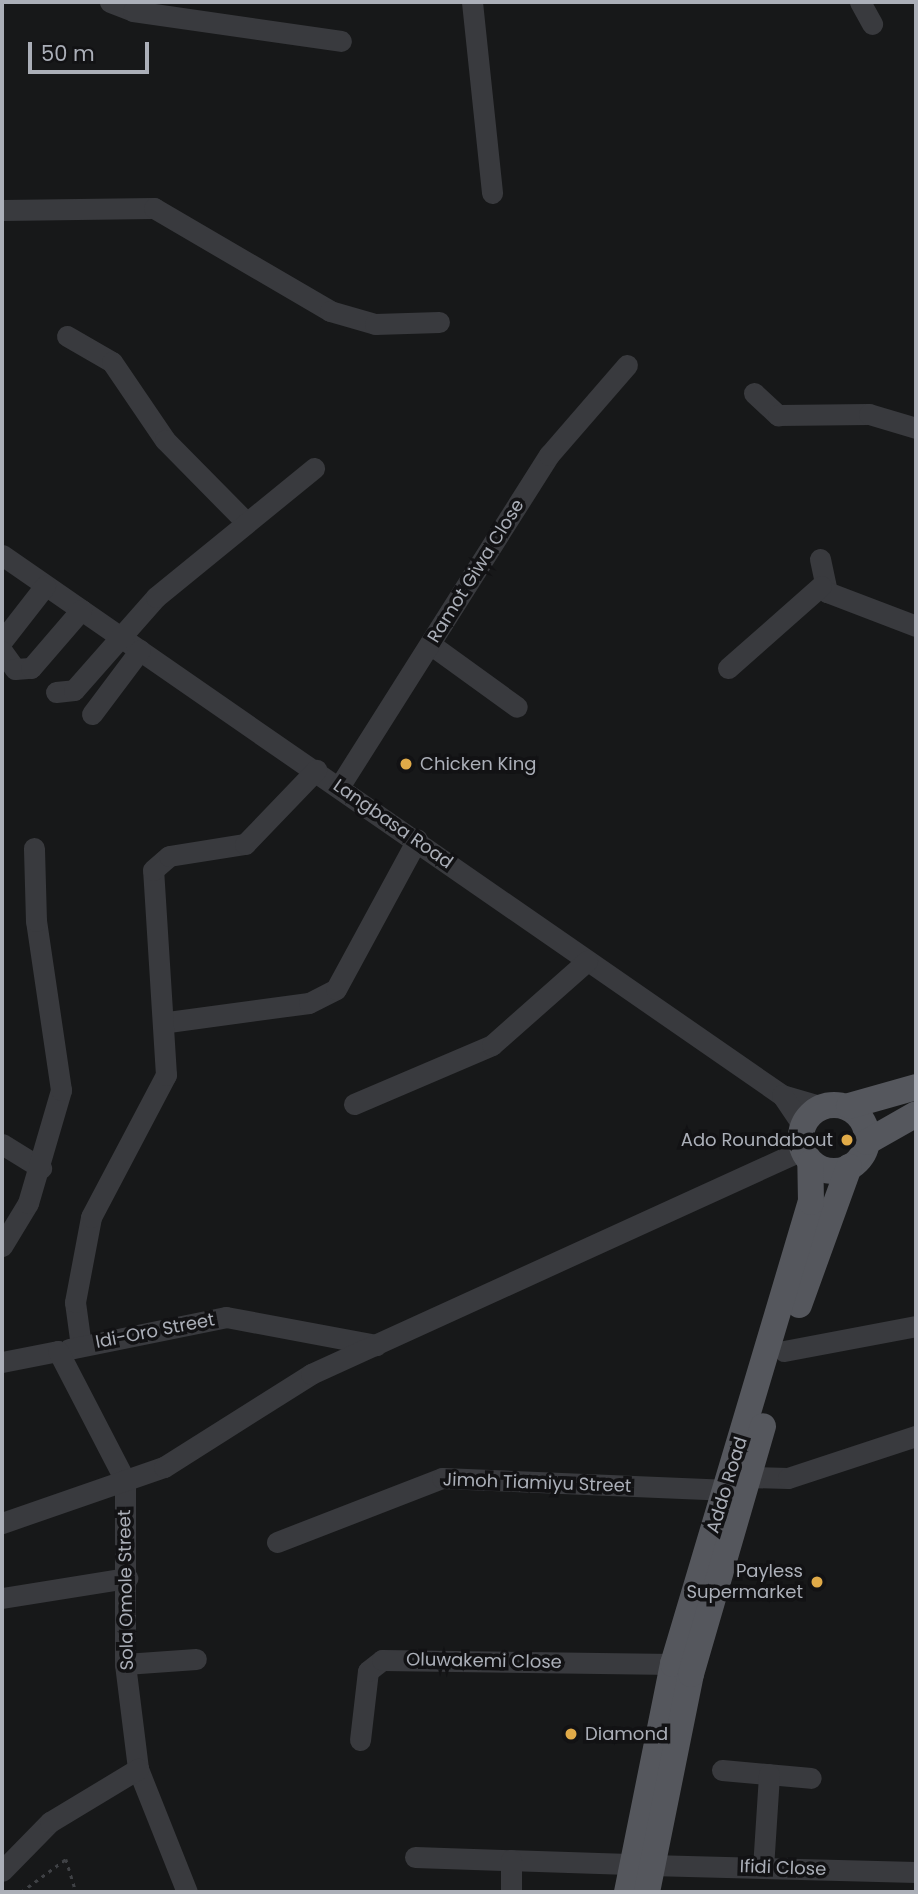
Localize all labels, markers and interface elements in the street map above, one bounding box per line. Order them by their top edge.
scale bar [32,28,152,72]
text: 50 m [41,39,95,68]
street label: Ramot Giwa Close [423,495,529,647]
place label: Chicken King [420,753,536,775]
marker: Chicken King [398,756,414,772]
street label: Langbasa Road [329,775,457,873]
place label: Ado Roundabout [681,1129,833,1151]
marker: Ado Roundabout [839,1132,855,1148]
street label: Idi-Oro Street [94,1309,216,1353]
street label: Addo Road [702,1434,752,1536]
street label: Jimoh Tiamiyu Street [442,1469,632,1497]
street label: Sola Omole Street [114,1509,138,1671]
place label: Payless Supermarket [686,1561,803,1604]
marker: Payless Supermarket [809,1574,825,1590]
street label: Oluwakemi Close [406,1649,562,1673]
place label: Diamond [585,1723,668,1745]
marker: Diamond [563,1726,579,1742]
street label: Ifidi Close [739,1856,827,1880]

